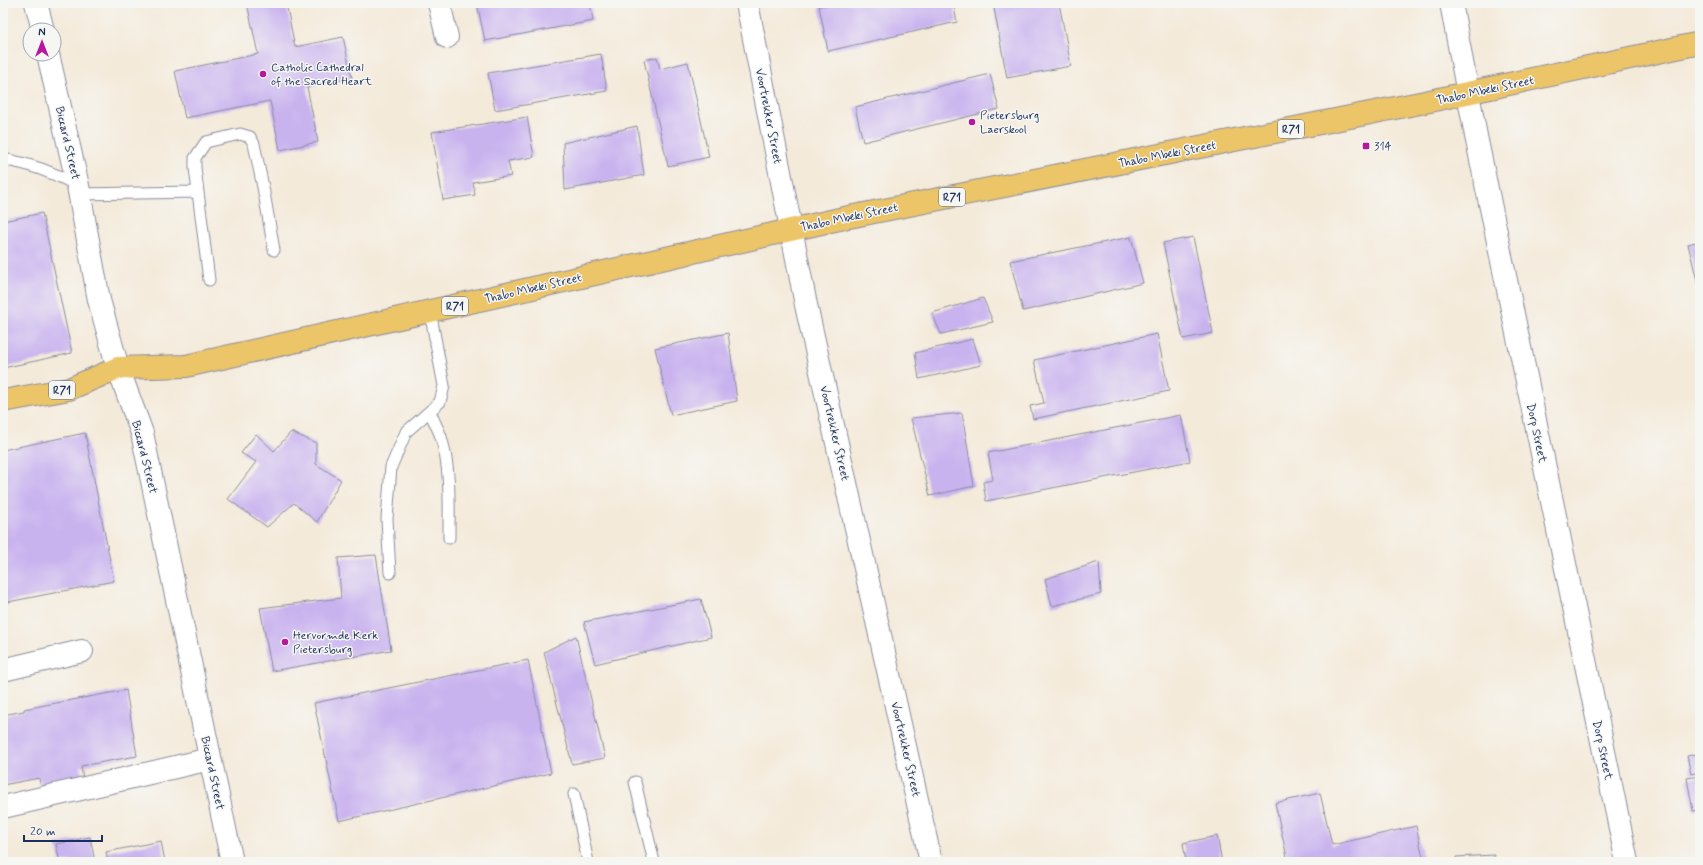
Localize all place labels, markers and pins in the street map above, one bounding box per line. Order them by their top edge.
place label: Catholic Cathedral of the Sacred Heart [271,60,372,90]
marker: Catholic Cathedral of the Sacred Heart [258,69,268,79]
place label: Pietersburg Laerskool [980,108,1039,138]
marker: Pietersburg Laerskool [967,117,977,127]
place label: 314 [1374,139,1392,155]
marker: 314 [1361,141,1371,151]
place label: Hervormde Kerk Pietersburg [293,628,378,658]
marker: Hervormde Kerk Pietersburg [280,637,290,647]

